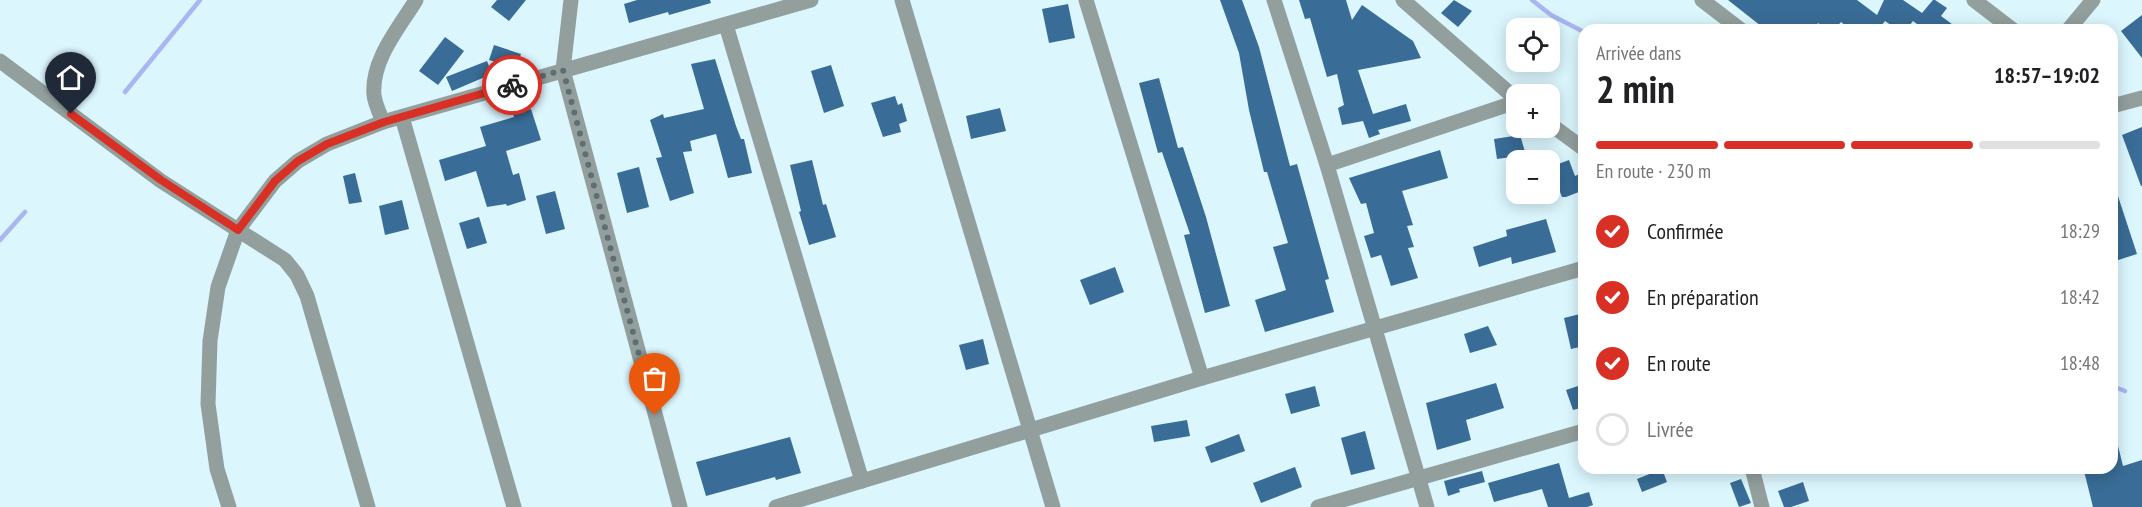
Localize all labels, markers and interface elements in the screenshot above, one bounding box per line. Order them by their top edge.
map controls [1506,18,1560,204]
button: locate [1506,18,1560,72]
text: Arrivée dans [1596,40,1681,66]
pin [45,52,96,114]
courier [482,55,542,115]
icon: home [54,61,87,94]
text: 18:57–19:02 [1994,61,2100,89]
text: 2 min [1596,63,1675,114]
icon: bike [496,69,529,102]
button: + [1506,84,1560,138]
button: − [1506,150,1560,204]
text: En route · 230 m [1596,158,1711,184]
icon: check [1596,215,1629,248]
text: Confirmée [1647,217,1724,245]
text: 18:29 [2060,218,2100,244]
icon: check [1596,281,1629,314]
text: En préparation [1647,283,1759,311]
text: 18:42 [2060,284,2100,310]
icon: check [1596,347,1629,380]
text: En route [1647,349,1711,377]
text: 18:48 [2060,350,2100,376]
pin [629,353,680,415]
icon: bag [638,362,671,395]
text: Livrée [1647,415,1693,443]

